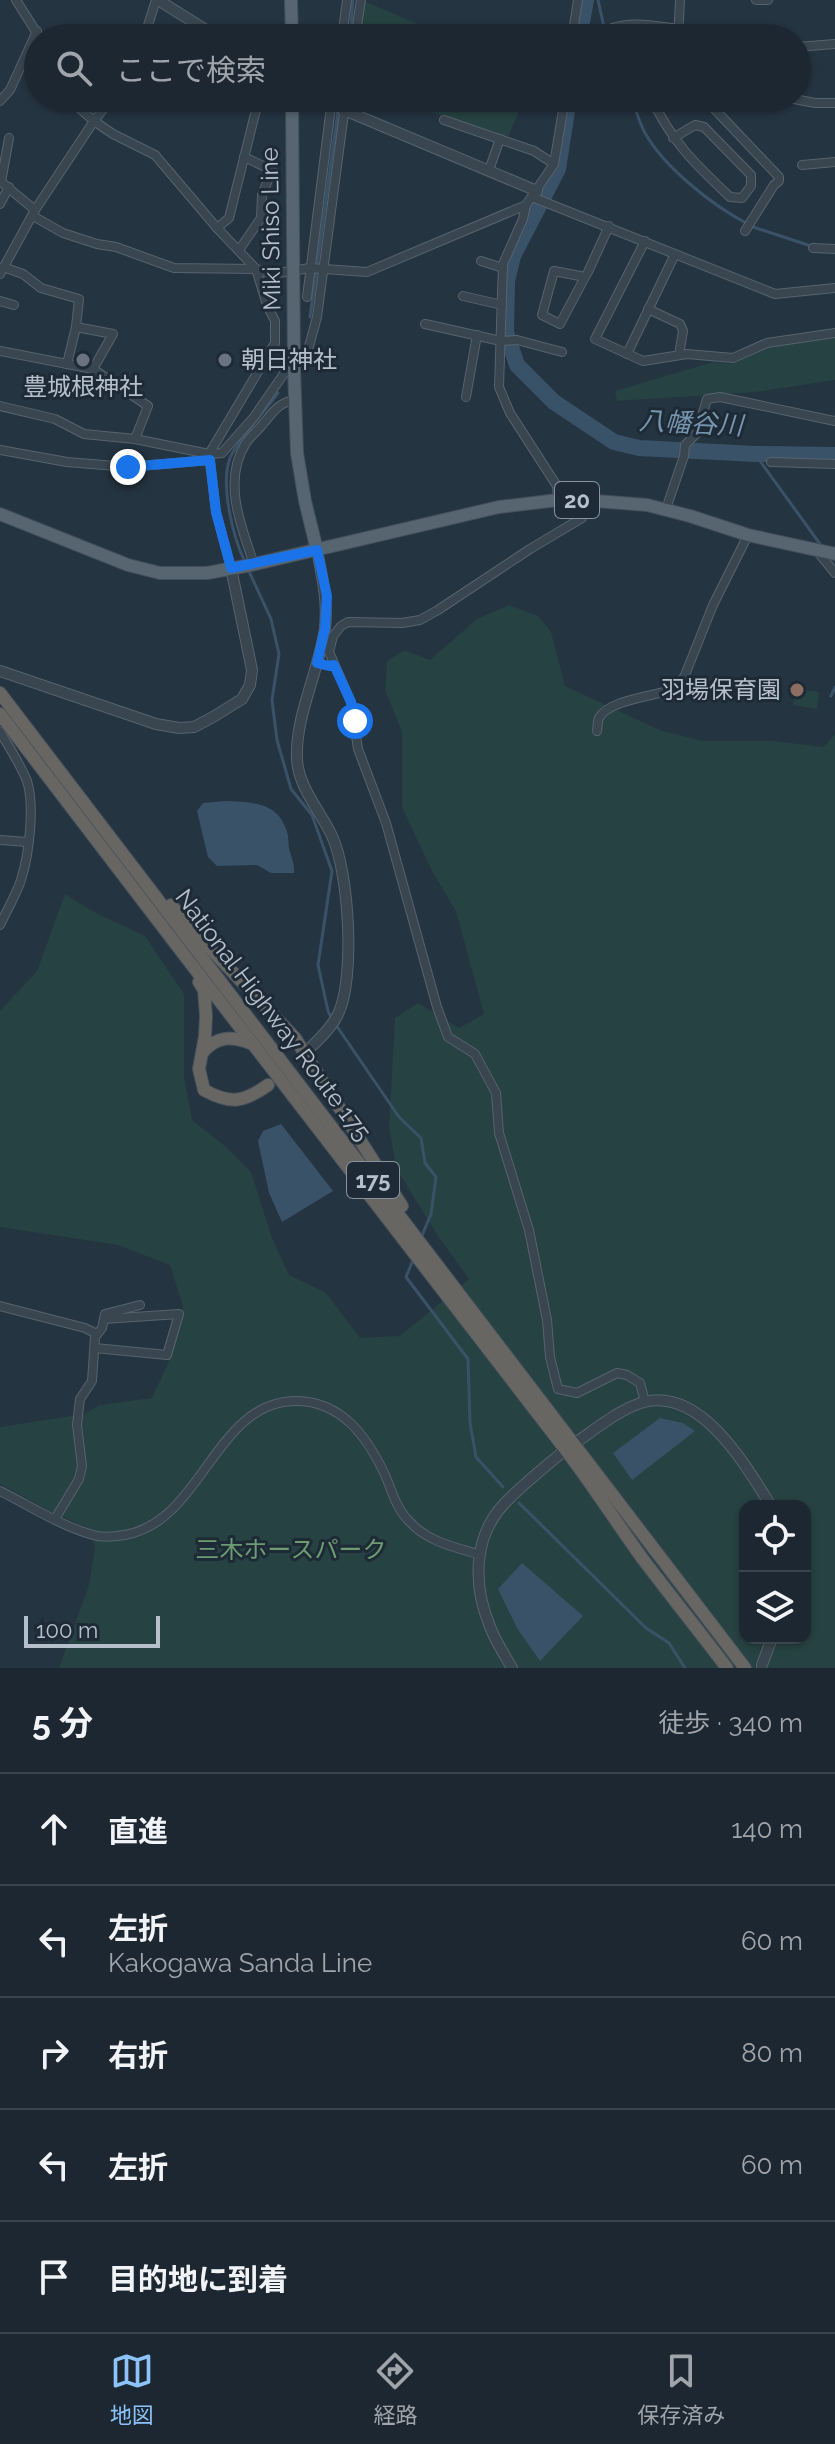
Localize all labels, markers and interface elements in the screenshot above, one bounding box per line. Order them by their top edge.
search box [24,24,811,112]
icon: search [52,46,96,90]
text: ここで検索 [116,53,266,88]
street label: Miki Shiso Line [255,147,286,311]
place label: 朝日神社 [241,345,337,374]
marker: 豊城根神社 [74,351,92,369]
marker: 朝日神社 [216,351,234,369]
place label: 豊城根神社 [23,372,143,401]
water label: 八幡谷川 [638,405,747,441]
route end [110,449,146,485]
road number: 20 [555,482,599,518]
place label: 羽場保育園 [661,675,781,704]
marker: 羽場保育園 [788,681,806,699]
route start [337,703,373,739]
street label: National Highway Route 175 [169,883,377,1146]
road number: 175 [347,1162,399,1198]
map controls [739,1500,811,1644]
button: locate [739,1500,811,1572]
park label: 三木ホースパーク [196,1535,386,1564]
button: layers [739,1572,811,1644]
scale bar [24,1612,160,1648]
text: 100 m [36,1617,98,1643]
text: 5 分 [32,1703,93,1743]
text: 徒歩 · 340 m [658,1708,803,1738]
icon: ahead [32,1807,76,1851]
text: 直進 [108,1814,168,1849]
text: 140 m [731,1814,803,1844]
text: 左折 [108,1911,168,1946]
icon: left [32,1919,76,1963]
text: 60 m [741,1926,803,1956]
text: Kakogawa Sanda Line [108,1948,372,1978]
icon: right [32,2031,76,2075]
text: 右折 [108,2038,168,2073]
text: 80 m [741,2038,803,2068]
icon: left [32,2143,76,2187]
text: 左折 [108,2150,168,2185]
text: 60 m [741,2150,803,2180]
icon: arrive [32,2255,76,2299]
text: 目的地に到着 [108,2262,288,2297]
tab: 地図 [110,2349,154,2429]
tab: 経路 [373,2349,417,2429]
tab: 保存済み [637,2349,725,2429]

